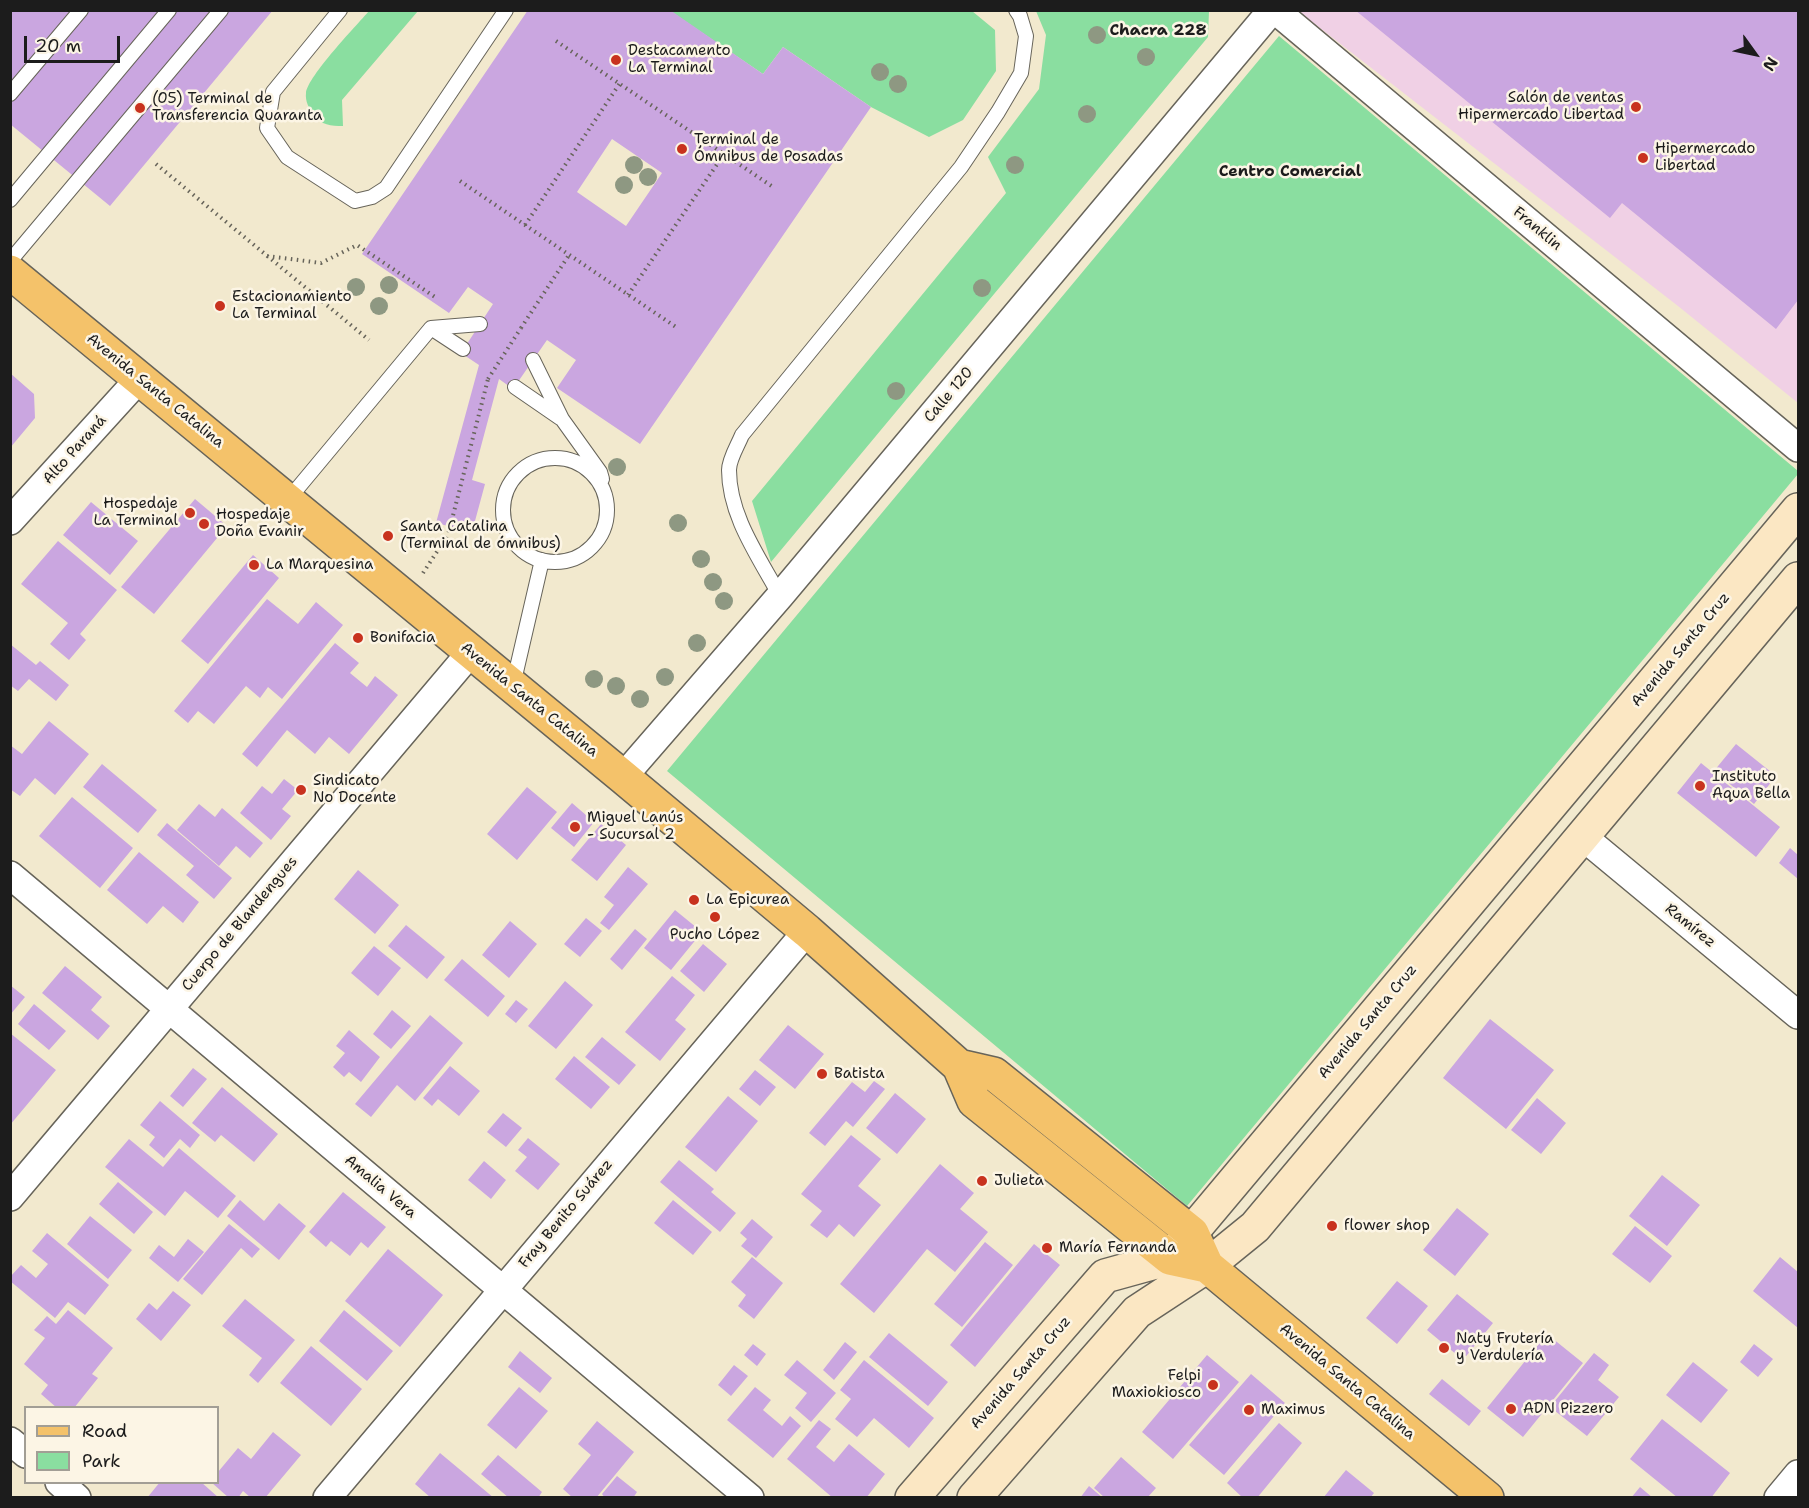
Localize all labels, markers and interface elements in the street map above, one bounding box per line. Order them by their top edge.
district label: Chacra 228 [1109,21,1207,41]
scale bar [27,24,123,62]
north arrow [1725,24,1785,84]
text: 20 m [35,34,81,58]
place label: Destacamento La Terminal [628,42,731,77]
marker: Destacamento La Terminal [609,53,623,67]
text: N [1758,53,1783,75]
place label: Salón de ventas Hipermercado Libertad [1458,89,1624,124]
place label: (05) Terminal de Transferencia Quaranta [152,90,322,125]
marker: Salón de ventas Hipermercado Libertad [1629,100,1643,114]
marker: (05) Terminal de Transferencia Quaranta [133,101,147,115]
place label: Terminal de Ómnibus de Posadas [694,131,843,166]
place label: Hipermercado Libertad [1655,140,1755,175]
marker: Terminal de Ómnibus de Posadas [675,142,689,156]
marker: Hipermercado Libertad [1636,151,1650,165]
district label: Centro Comercial [1219,162,1361,182]
street label: Franklin [1509,203,1565,255]
place label: Estacionamiento La Terminal [232,288,352,323]
marker: Estacionamiento La Terminal [213,299,227,313]
street label: Avenida Santa Catalina [83,330,227,452]
street label: Calle 120 [921,364,977,426]
street label: Alto Paraná [39,412,111,488]
place label: Hospedaje La Terminal [93,495,178,530]
marker: Hospedaje La Terminal [183,506,197,520]
place label: Hospedaje Doña Evanir [216,506,304,541]
marker: Hospedaje Doña Evanir [197,517,211,531]
place label: Santa Catalina (Terminal de ómnibus) [400,518,561,553]
marker: Santa Catalina (Terminal de ómnibus) [381,529,395,543]
place label: La Marquesina [266,556,373,574]
marker: La Marquesina [247,558,261,572]
street label: Avenida Santa Cruz [1628,589,1734,711]
place label: Bonifacia [370,629,435,647]
marker: Bonifacia [351,631,365,645]
street label: Avenida Santa Catalina [457,639,601,761]
place label: Instituto Aqua Bella [1712,768,1790,803]
place label: Sindicato No Docente [313,772,397,807]
marker: Instituto Aqua Bella [1693,779,1707,793]
marker: Sindicato No Docente [294,783,308,797]
place label: Miguel Lanús - Sucursal 2 [587,809,683,844]
marker: Miguel Lanús - Sucursal 2 [568,820,582,834]
street label: Cuerpo de Blandengues [178,853,302,995]
place label: La Epicurea [706,891,789,909]
marker: La Epicurea [687,893,701,907]
street label: Ramírez [1661,900,1719,952]
marker: Pucho López [708,910,722,924]
place label: Pucho López [670,926,760,944]
street label: Avenida Santa Cruz [1315,961,1421,1083]
place label: Batista [834,1065,885,1083]
marker: Batista [815,1067,829,1081]
street label: Amalia Vera [340,1152,420,1222]
street label: Fray Benito Suárez [515,1156,617,1272]
place label: Julieta [994,1172,1044,1190]
marker: Julieta [975,1174,989,1188]
place label: flower shop [1344,1217,1430,1235]
marker: flower shop [1325,1219,1339,1233]
place label: María Fernanda [1059,1239,1176,1257]
marker: María Fernanda [1040,1241,1054,1255]
street label: Avenida Santa Cruz [967,1313,1075,1433]
street label: Avenida Santa Catalina [1276,1320,1418,1444]
place label: Naty Frutería y Verdulería [1456,1330,1554,1365]
marker: Naty Frutería y Verdulería [1437,1341,1451,1355]
place label: Felpi Maxiokiosco [1112,1367,1201,1402]
marker: Felpi Maxiokiosco [1206,1378,1220,1392]
place label: ADN Pizzero [1523,1400,1613,1418]
place label: Maximus [1261,1401,1325,1419]
marker: ADN Pizzero [1504,1402,1518,1416]
marker: Maximus [1242,1403,1256,1417]
legend [24,1406,219,1484]
text: Road [82,1419,127,1443]
text: Park [82,1449,121,1473]

